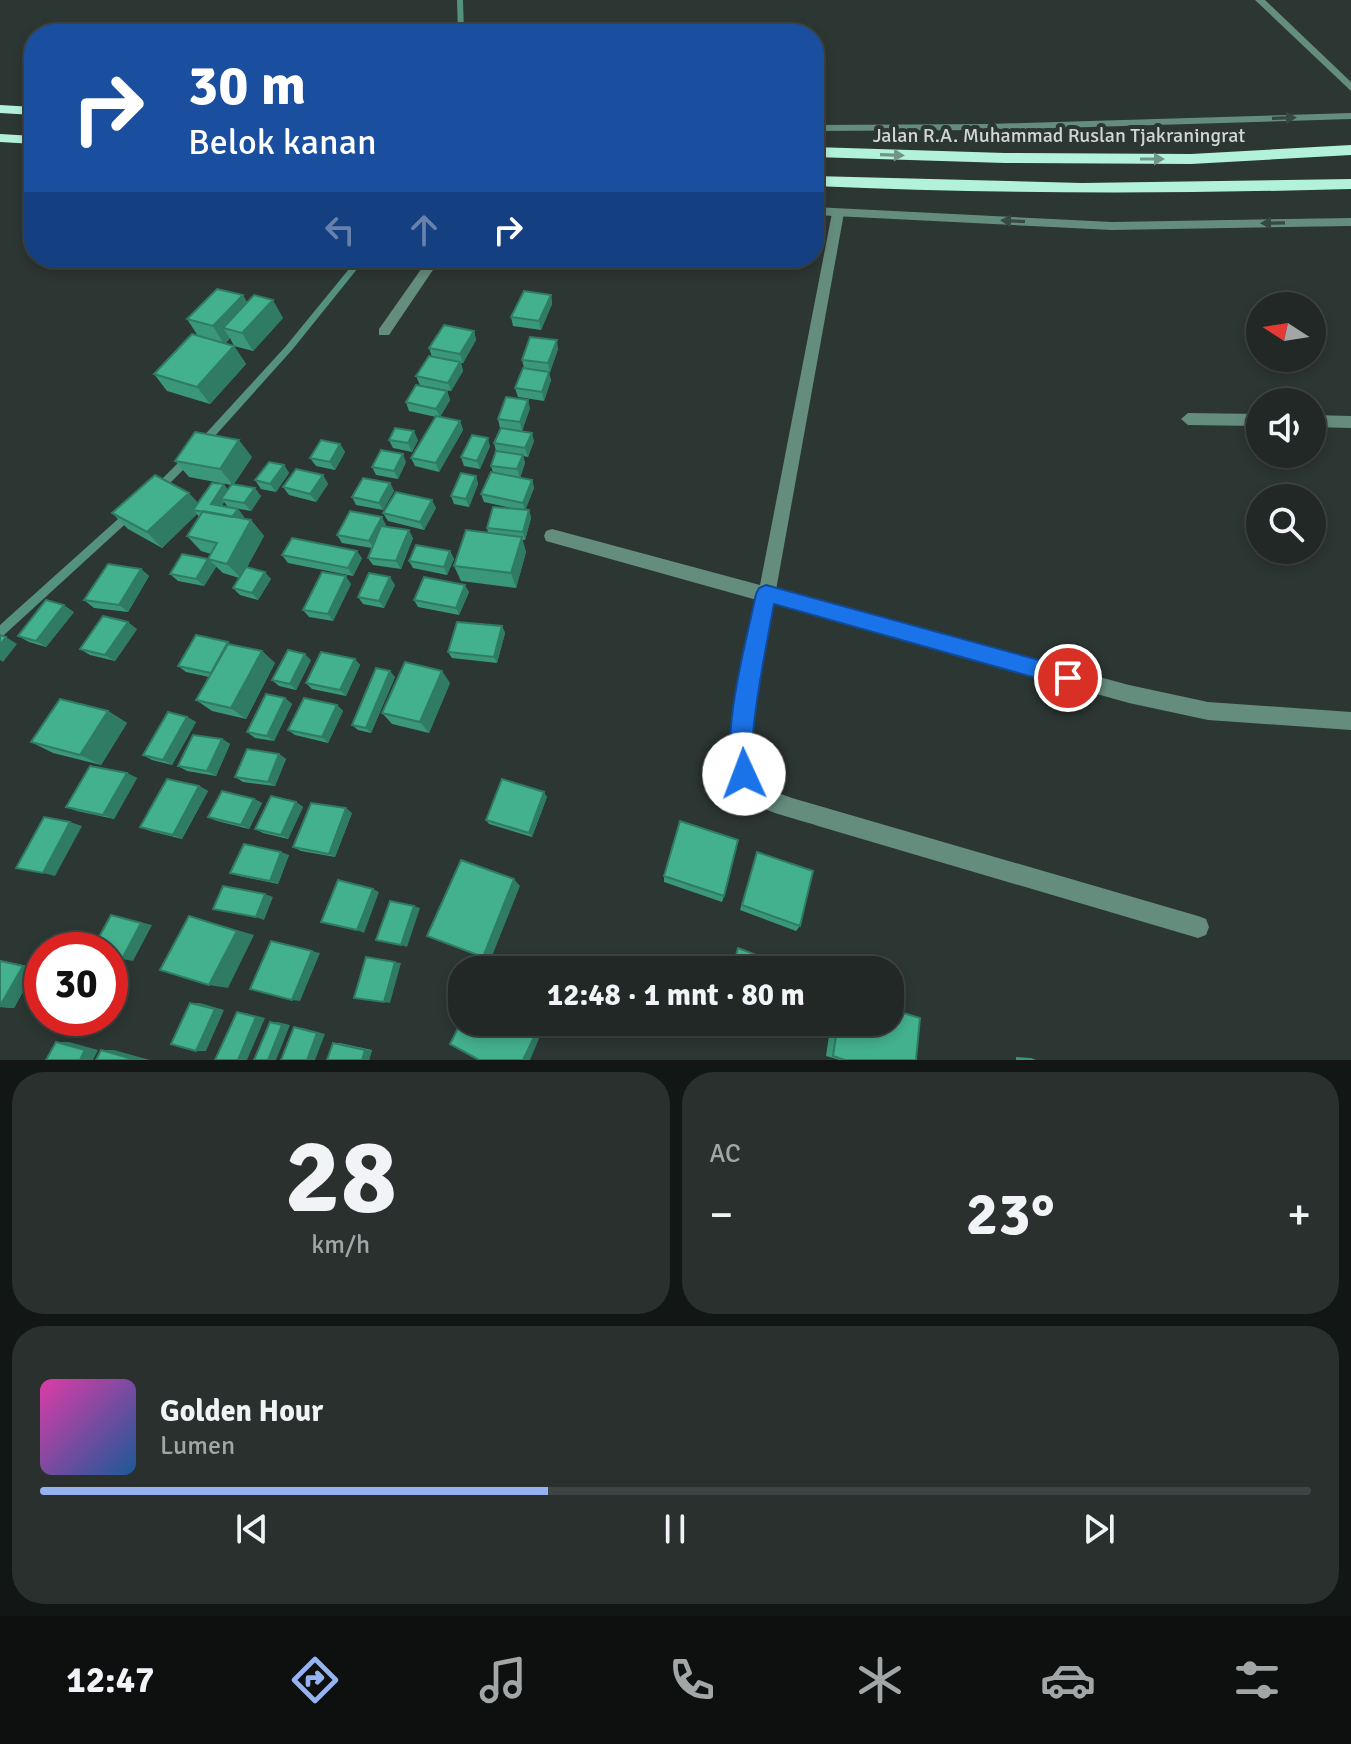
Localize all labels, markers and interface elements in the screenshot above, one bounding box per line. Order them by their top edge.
text: 30 m [188,51,306,120]
icon: right [56,56,160,160]
one-way arrow [1272,112,1297,125]
text: Belok kanan [188,120,377,165]
street label: Jalan R.A. Muhammad Ruslan Tjakraningrat [873,123,1245,148]
one-way arrow [880,148,905,161]
one-way arrow [1140,153,1165,165]
icon: left [318,208,362,252]
icon: ahead [402,208,446,252]
icon: right [486,208,530,252]
one-way arrow [1000,214,1025,227]
one-way arrow [1260,217,1285,230]
north arrow [1246,292,1326,372]
map controls [1246,292,1326,564]
button: sound [1246,388,1326,468]
button: search [1246,484,1326,564]
pin [1034,644,1102,712]
icon: arrive [1046,656,1090,700]
position arrow [702,732,786,816]
speed limit sign: 30 [24,932,128,1036]
text: 12:48 · 1 mnt · 80 m [547,977,805,1014]
text: 28 [285,1113,397,1241]
text: AC [710,1138,741,1170]
text: 23° [966,1178,1055,1252]
text: − [710,1188,733,1242]
text: + [1287,1188,1311,1242]
text: km/h [311,1229,370,1261]
text: Golden Hour [160,1393,323,1430]
text: Lumen [160,1430,235,1462]
icon: previous [230,1507,274,1551]
icon: pause [653,1507,697,1551]
icon: next [1077,1507,1121,1551]
icon: directions [287,1652,343,1708]
icon: music [475,1652,531,1708]
icon: phone [664,1652,720,1708]
icon: climate [852,1652,908,1708]
icon: car [1040,1652,1096,1708]
icon: filters [1229,1652,1285,1708]
text: 12:47 [66,1658,155,1703]

